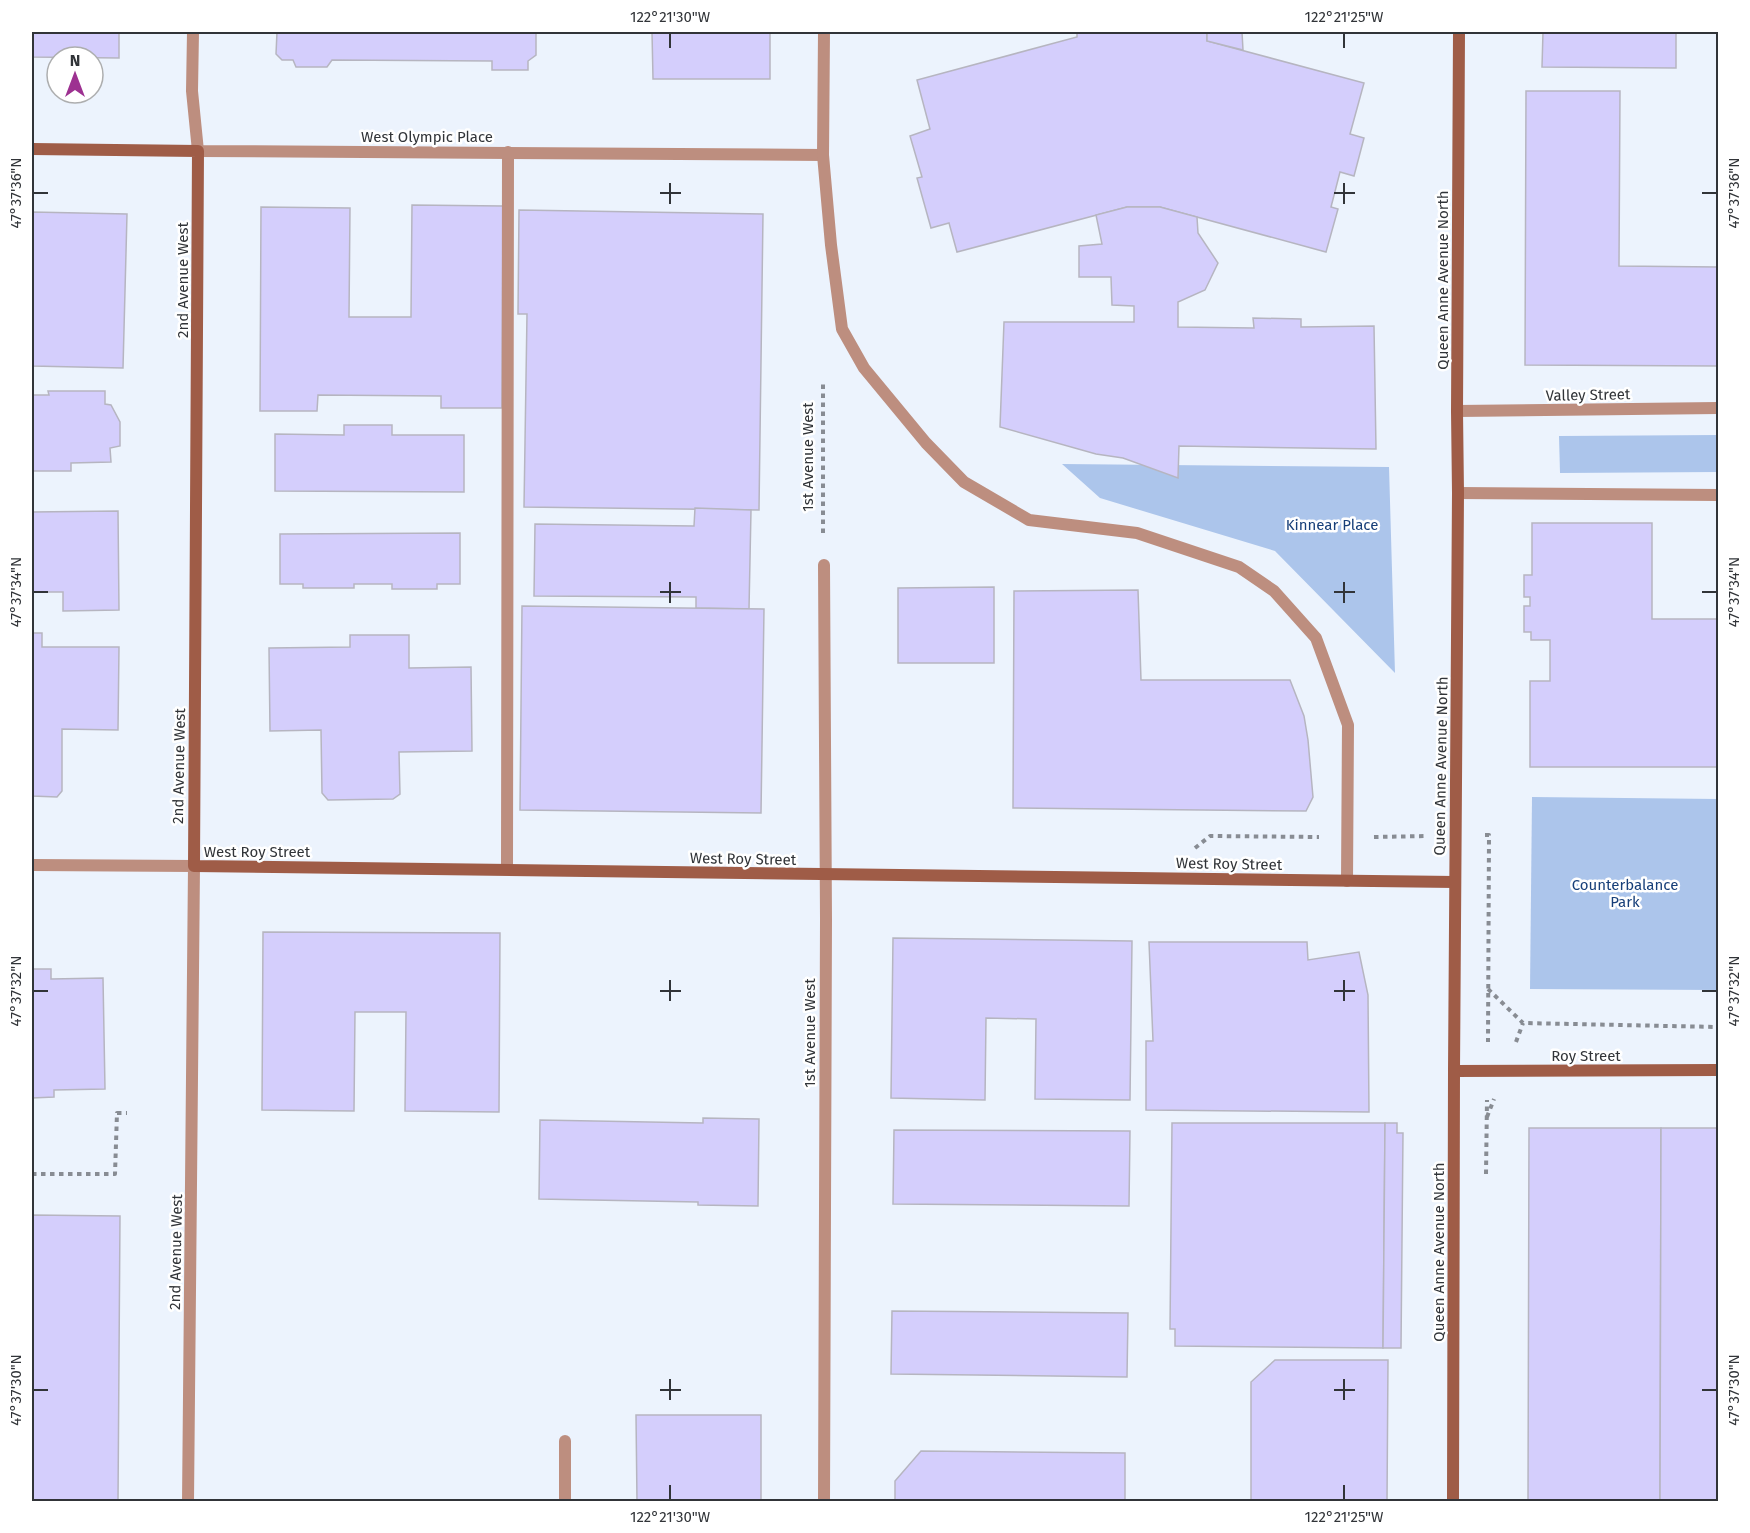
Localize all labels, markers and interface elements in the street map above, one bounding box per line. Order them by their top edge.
text: 122°21'30"W [630,8,711,26]
text: 122°21'25"W [1305,8,1384,26]
north arrow [45,45,105,105]
text: N [70,51,80,70]
street label: West Olympic Place [361,128,493,146]
text: 47°37'36"N [7,157,25,229]
text: 47°37'36"N [1725,157,1743,229]
street label: Queen Anne Avenue North [1434,190,1452,370]
street label: 2nd Avenue West [174,222,192,338]
street label: Valley Street [1546,385,1631,405]
street label: 1st Avenue West [799,402,817,512]
park label: Kinnear Place [1286,516,1378,534]
text: 47°37'34"N [7,557,25,627]
text: 47°37'34"N [1725,557,1743,627]
street label: Queen Anne Avenue North [1430,676,1452,856]
street label: 2nd Avenue West [169,707,189,824]
street label: West Roy Street [204,843,311,861]
street label: West Roy Street [690,849,797,869]
street label: West Roy Street [1176,854,1283,874]
park label: Counterbalance Park [1572,876,1678,911]
text: 47°37'32"N [7,956,25,1026]
text: 47°37'32"N [1725,956,1743,1026]
street label: 1st Avenue West [801,978,819,1088]
street label: Roy Street [1551,1047,1621,1065]
street label: Queen Anne Avenue North [1430,1162,1448,1342]
street label: 2nd Avenue West [166,1193,186,1310]
text: 47°37'30"N [7,1354,25,1426]
text: 47°37'30"N [1725,1354,1743,1426]
text: 122°21'30"W [630,1508,711,1526]
text: 122°21'25"W [1305,1508,1384,1526]

